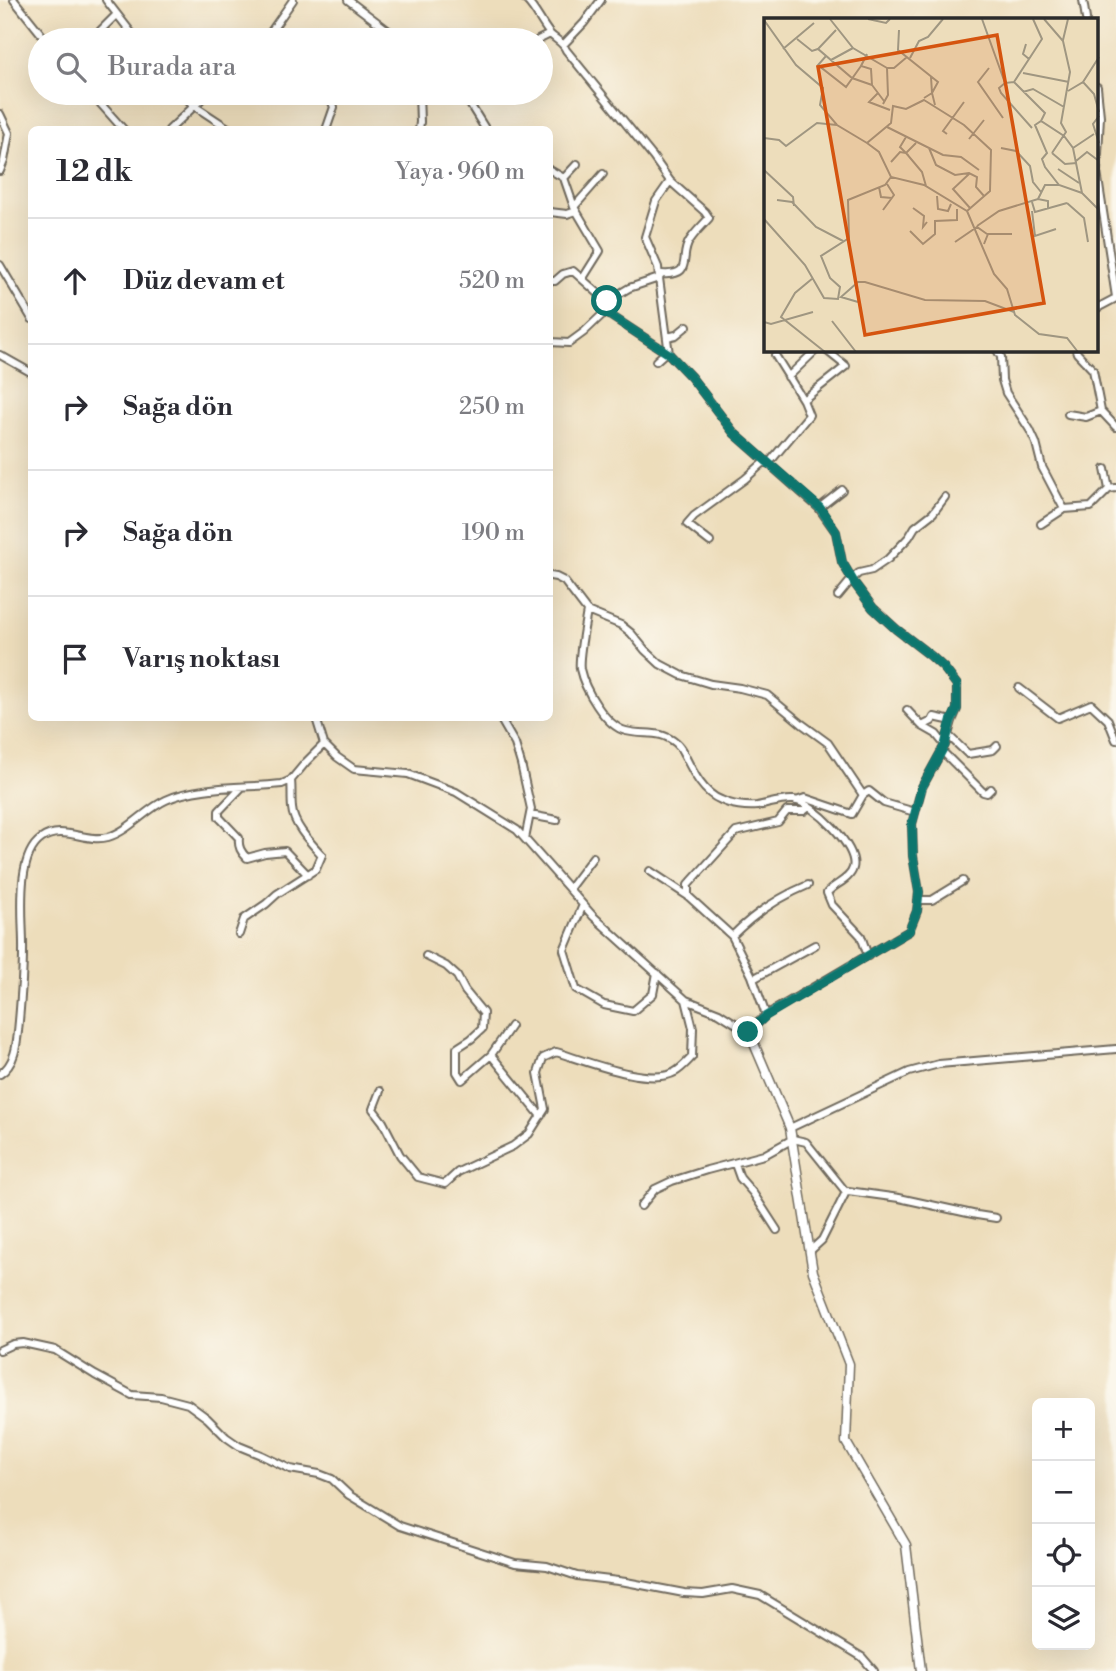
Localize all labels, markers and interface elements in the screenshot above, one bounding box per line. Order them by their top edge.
inset map [764,18,1098,352]
search box [28,28,553,105]
icon: search [52,48,90,86]
text: Burada ara [108,51,236,83]
text: 12 dk [56,153,132,191]
text: Yaya · 960 m [396,158,525,186]
icon: ahead [56,262,94,300]
text: Düz devam et [123,265,285,297]
text: 520 m [459,267,525,295]
route start [591,285,622,316]
icon: right [56,388,94,426]
text: Sağa dön [123,391,233,423]
text: 250 m [459,393,525,421]
icon: right [56,514,94,552]
text: Sağa dön [123,517,233,549]
text: 190 m [462,519,525,547]
icon: arrive [56,640,94,678]
text: Varış noktası [123,643,280,675]
route end [732,1016,763,1047]
map controls [1032,1398,1095,1650]
button: + [1032,1398,1095,1461]
button: − [1032,1461,1095,1524]
button: locate [1032,1524,1095,1587]
button: layers [1032,1587,1095,1650]

